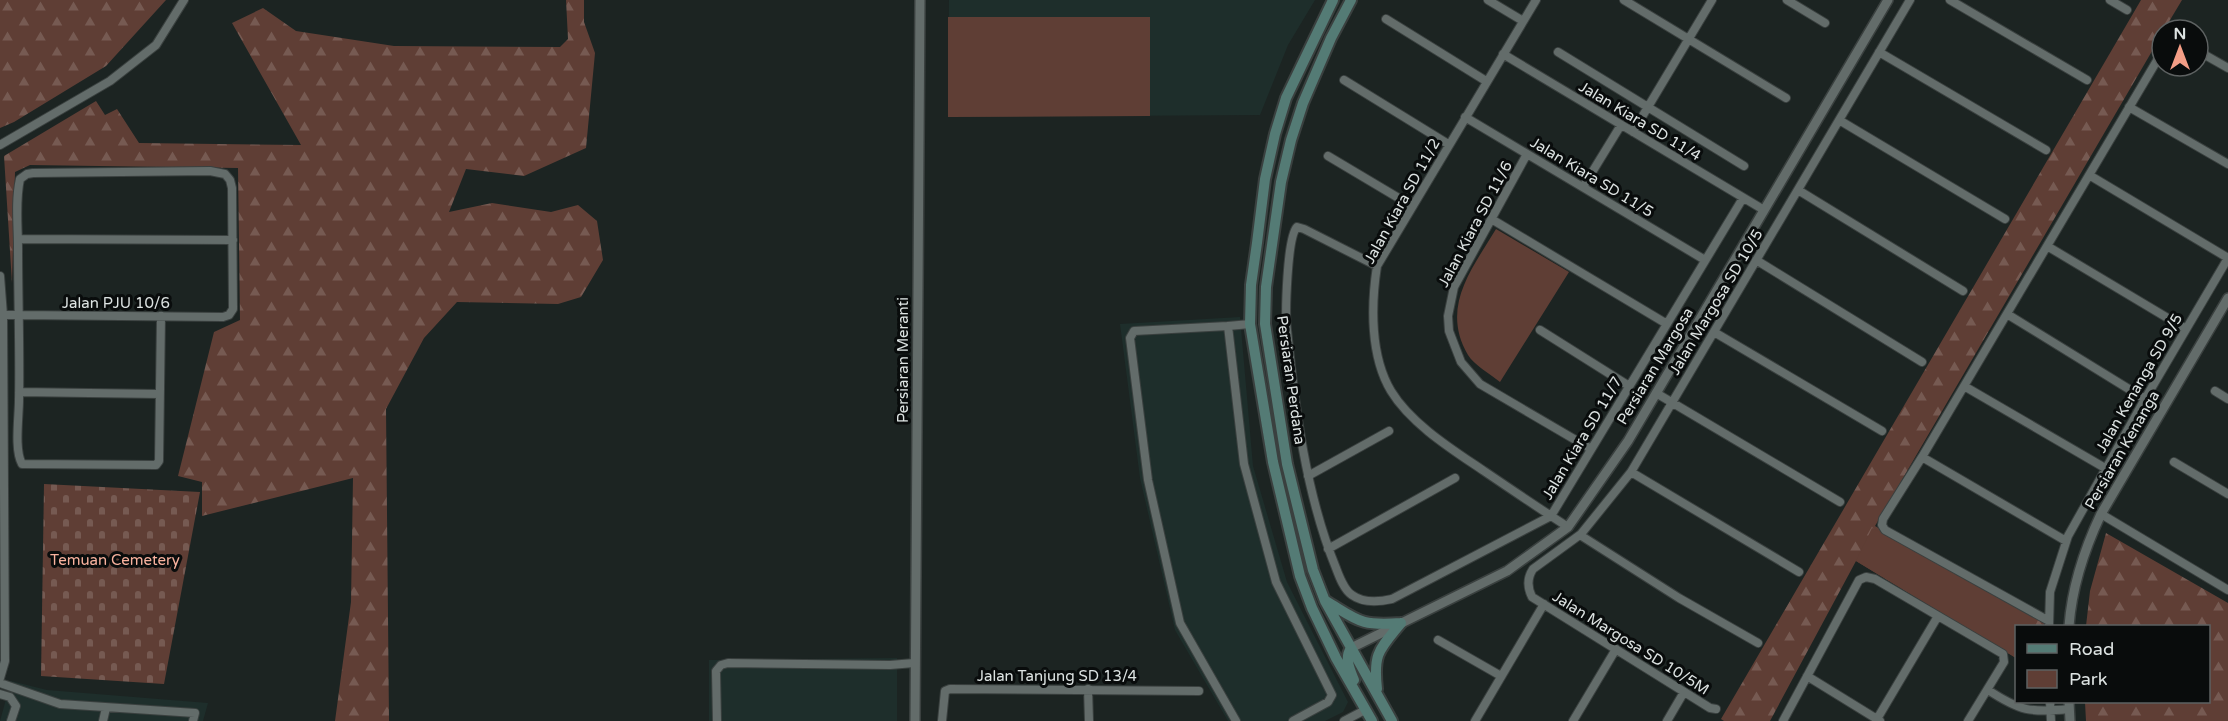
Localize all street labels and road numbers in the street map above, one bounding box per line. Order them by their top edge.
street label: Jalan Kiara SD 11/4 [1576,77,1704,165]
street label: Jalan Kiara SD 11/5 [1527,133,1657,221]
street label: Jalan Kiara SD 11/2 [1360,135,1444,267]
street label: Jalan Kiara SD 11/6 [1434,158,1516,290]
street label: Jalan Margosa SD 10/5 [1665,226,1767,378]
street label: Jalan PJU 10/6 [62,294,170,312]
street label: Persiaran Meranti [894,297,912,423]
street label: Persiaran Margosa [1613,304,1697,428]
street label: Jalan Kenanga SD 9/5 [2092,310,2186,456]
street label: Persiaran Perdana [1273,314,1309,446]
street label: Jalan Kiara SD 11/7 [1538,373,1626,503]
street label: Persiaran Kenanga [2081,388,2163,512]
street label: Jalan Margosa SD 10/5M [1549,587,1713,699]
street label: Jalan Tanjung SD 13/4 [977,667,1137,685]

